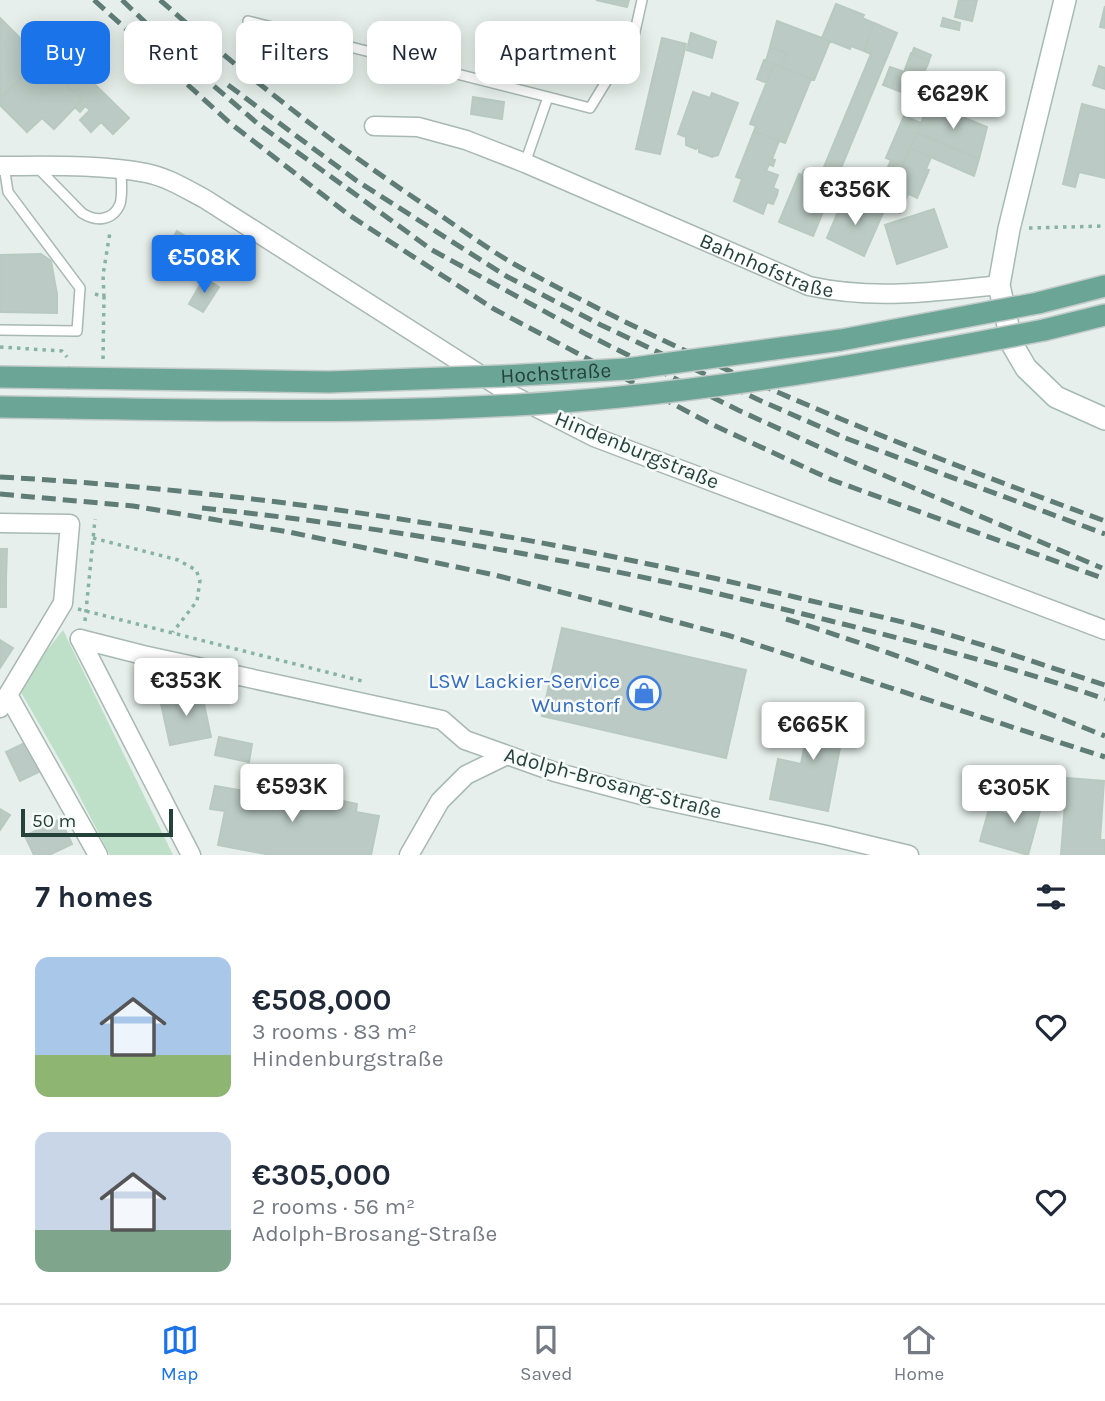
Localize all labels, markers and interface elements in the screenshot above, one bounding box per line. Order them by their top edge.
chip: Buy [21,21,110,84]
chip: Rent [124,21,222,84]
chip: Filters [236,21,353,84]
chip: New [367,21,461,84]
chip: Apartment [475,21,640,84]
pin: €629K [904,72,1002,131]
text: €629K [917,80,989,107]
pin: €356K [806,168,904,227]
text: €356K [819,176,891,203]
street label: Bahnhofstraße [696,228,835,302]
pin: €508K [155,236,253,295]
text: €508K [168,244,240,271]
street label: Hochstraße [500,358,612,388]
street label: Hindenburgstraße [551,406,723,494]
pin: €353K [137,658,235,718]
text: €353K [150,667,222,694]
place label: LSW Lackier-Service Wunstorf [428,669,621,717]
shop icon: LSW Lackier-Service Wunstorf [625,674,663,712]
pin: €665K [764,702,862,762]
text: €665K [778,711,848,738]
street label: Adolph-Brosang-Straße [502,742,724,824]
pin: €593K [243,764,341,824]
pin: €305K [965,766,1063,825]
text: €593K [256,773,328,800]
text: €305K [978,774,1050,801]
scale bar [21,806,173,838]
text: 50 m [32,810,76,832]
icon: filters [1032,878,1070,916]
text: 7 homes [35,879,153,915]
text: €508,000 [252,982,391,1018]
icon: home [91,985,175,1069]
icon: heart [1032,1008,1070,1046]
text: 3 rooms · 83 m² [252,1018,417,1045]
text: Hindenburgstraße [252,1045,444,1072]
text: €305,000 [252,1157,391,1193]
icon: home [91,1160,175,1244]
icon: heart [1032,1183,1070,1221]
text: 2 rooms · 56 m² [252,1193,415,1220]
text: Adolph-Brosang-Straße [252,1220,497,1247]
tab: Map [161,1321,199,1385]
tab: Saved [520,1321,572,1385]
tab: Home [894,1321,944,1385]

